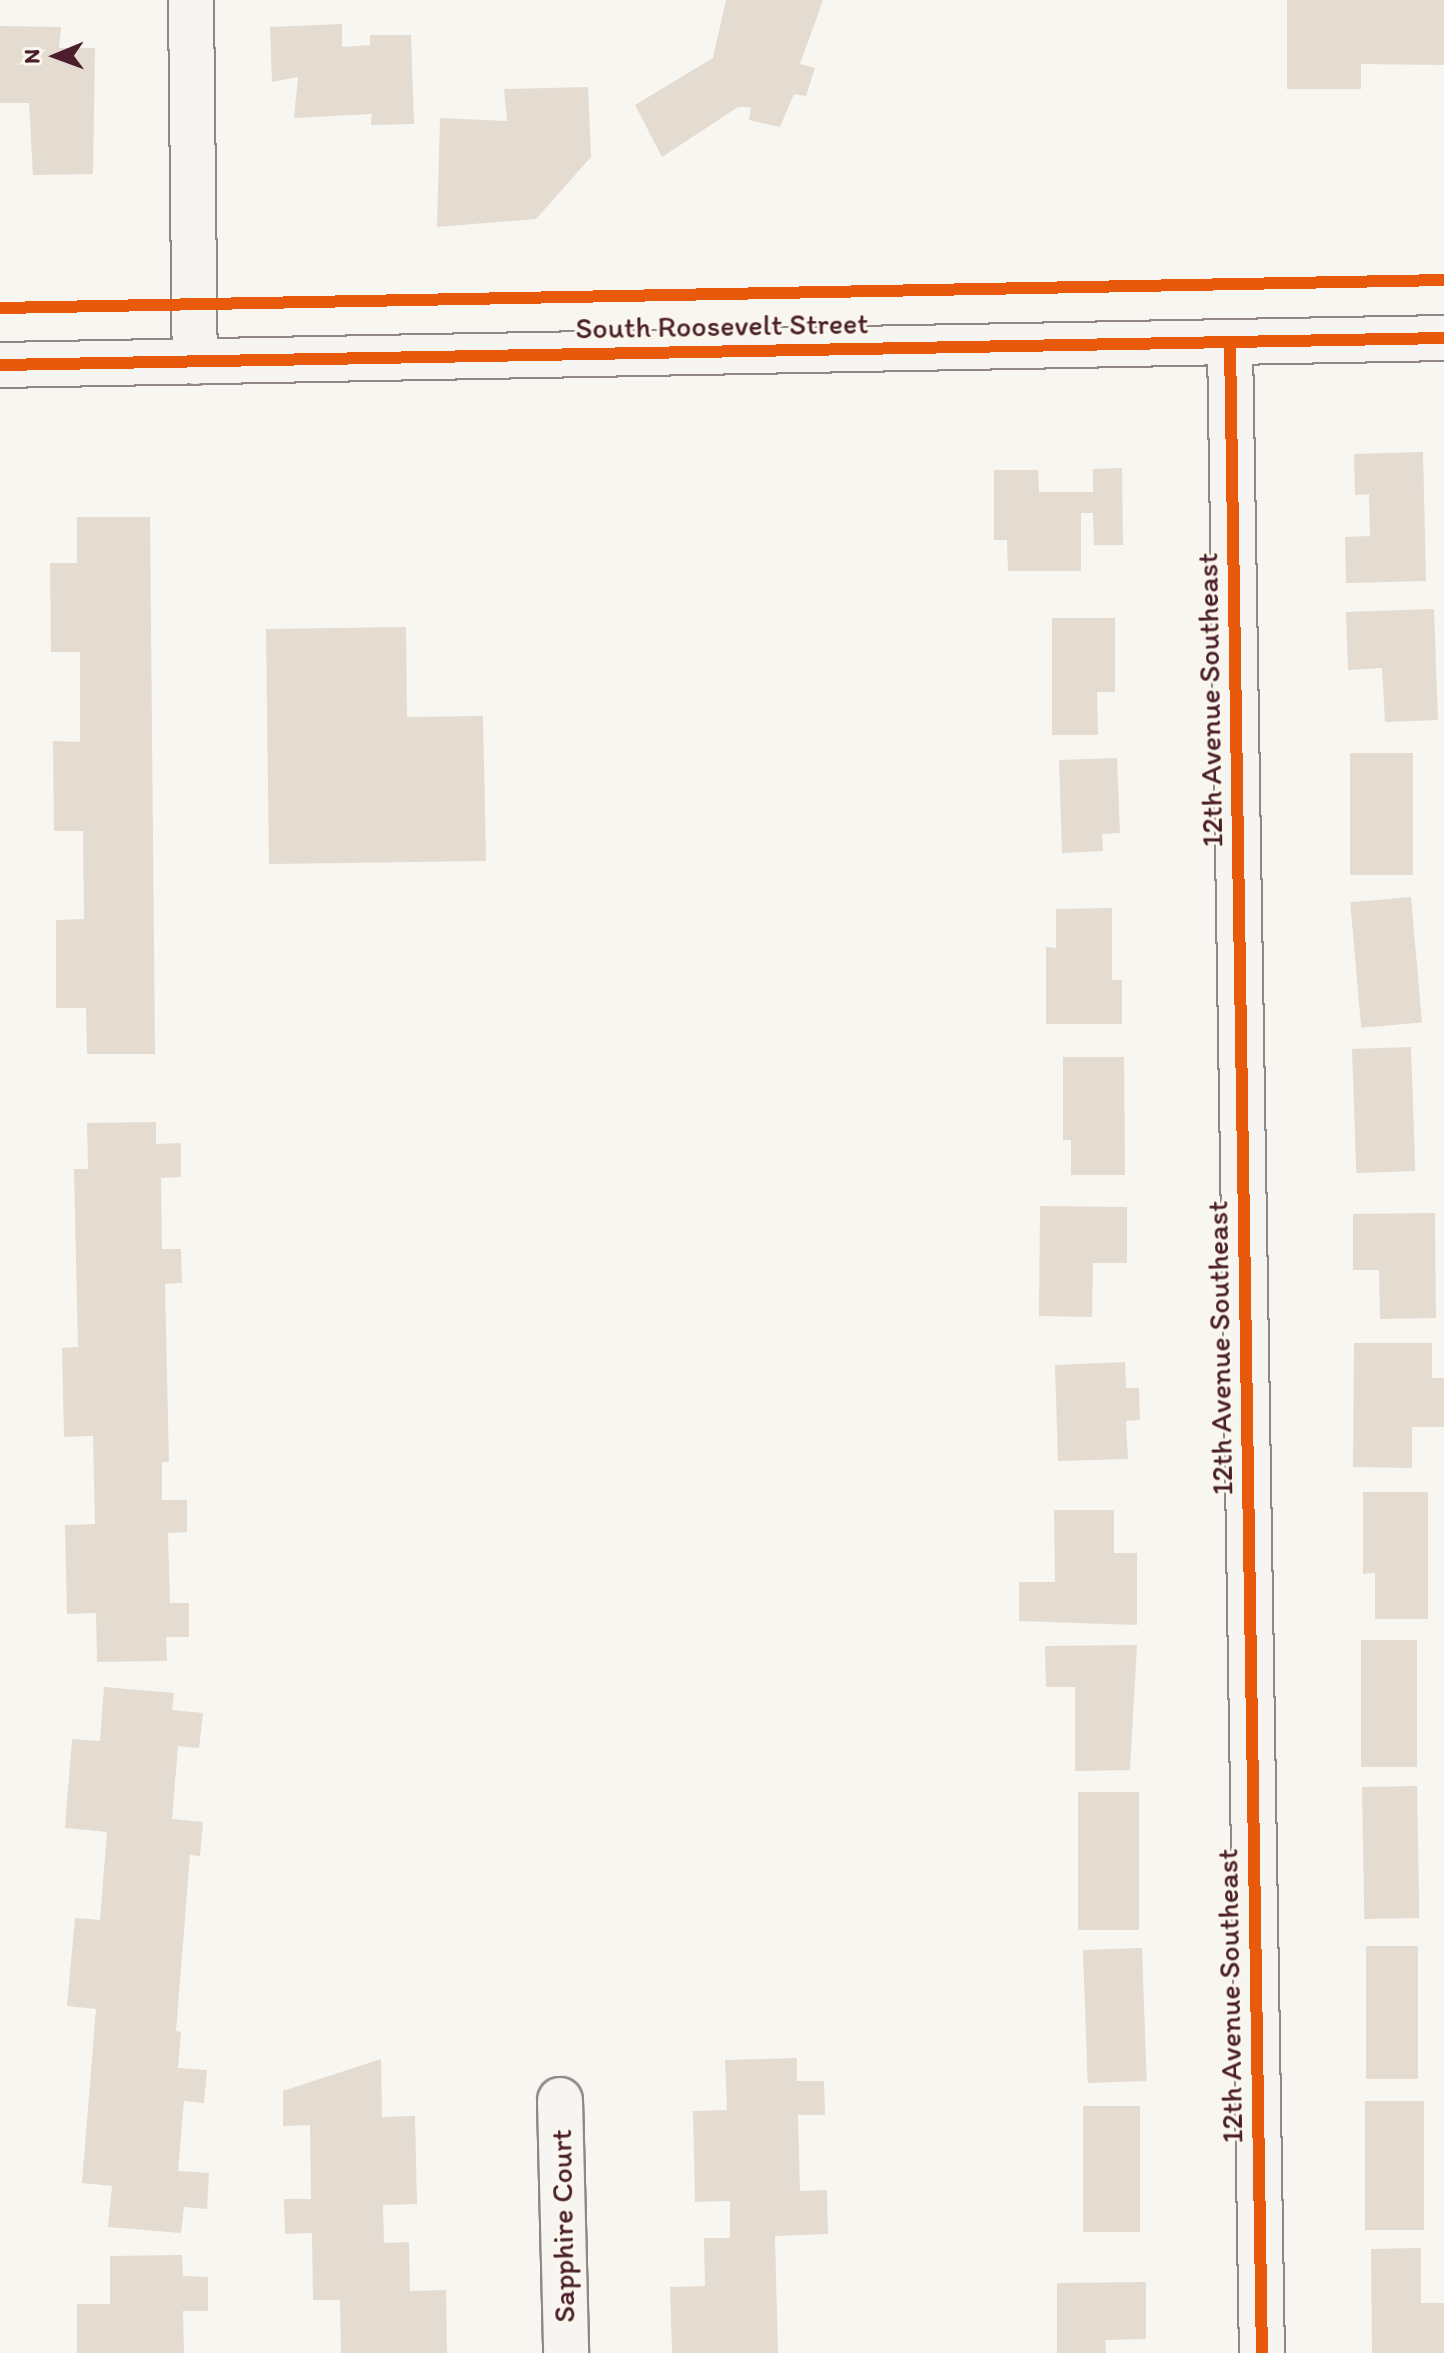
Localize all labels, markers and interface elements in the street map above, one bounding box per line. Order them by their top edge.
north arrow [16,16,96,96]
text: N [18,49,45,64]
street label: South Roosevelt Street [576,305,868,347]
street label: 12th Avenue Southeast [1189,553,1231,847]
street label: 12th Avenue Southeast [1199,1201,1241,1495]
street label: 12th Avenue Southeast [1209,1849,1251,2143]
street label: Sapphire Court [543,2129,583,2323]

